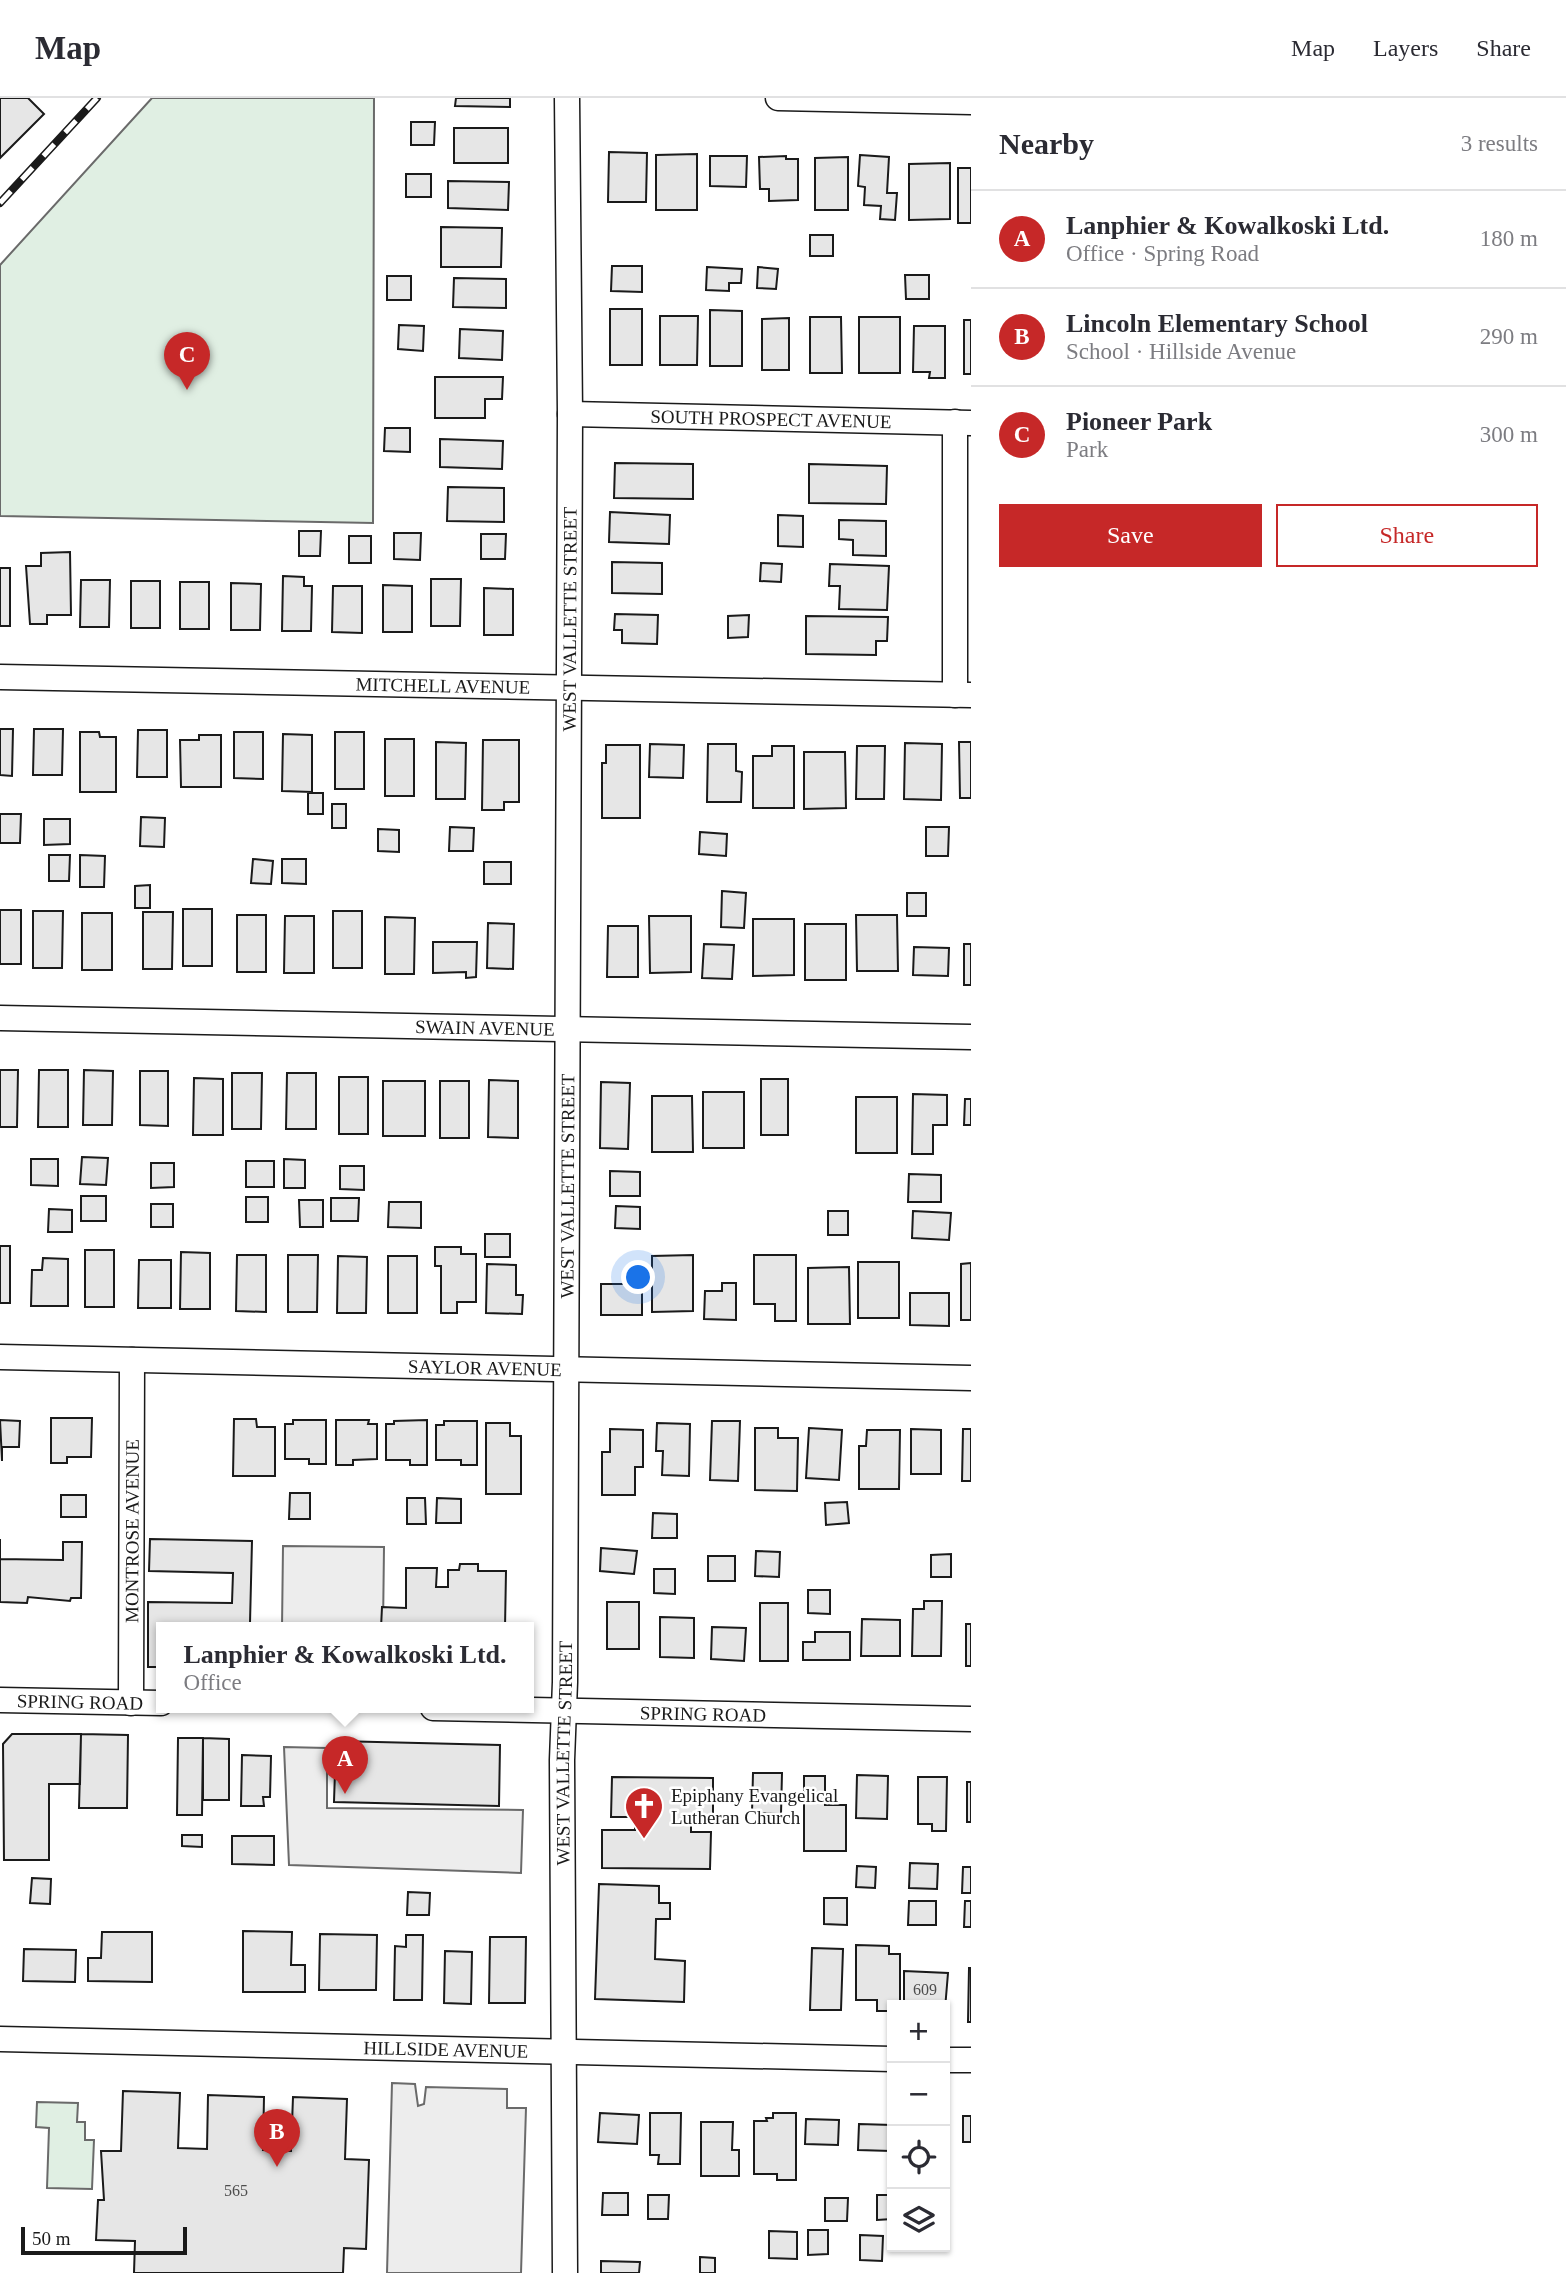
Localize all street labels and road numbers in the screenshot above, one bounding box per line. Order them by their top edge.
street label: SOUTH PROSPECT AVENUE [650,406,892,432]
street label: WEST VALLETTE STREET [559,506,581,732]
street label: MITCHELL AVENUE [355,674,530,698]
street label: SWAIN AVENUE [415,1016,555,1040]
street label: WEST VALLETTE STREET [557,1073,578,1299]
street label: SAYLOR AVENUE [408,1356,562,1380]
street label: MONTROSE AVENUE [121,1439,143,1623]
street label: WEST VALLETTE STREET [552,1640,576,1866]
street label: SPRING ROAD [17,1690,143,1714]
street label: SPRING ROAD [640,1702,766,1726]
street label: HILLSIDE AVENUE [363,2037,529,2062]

